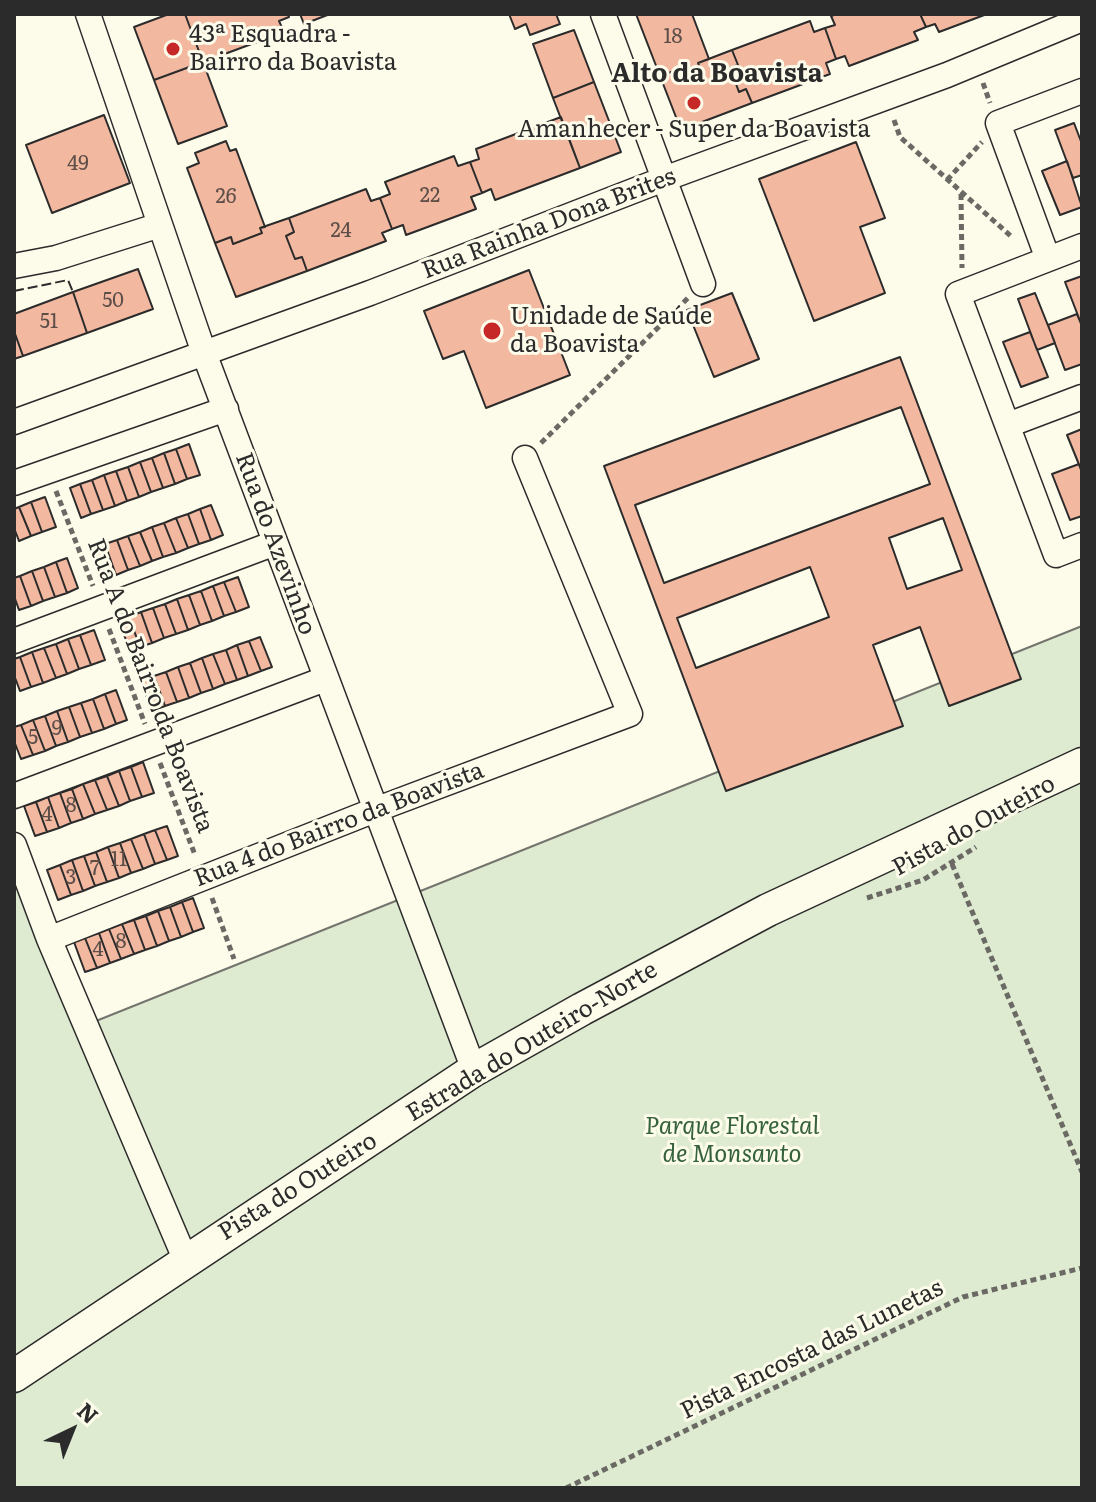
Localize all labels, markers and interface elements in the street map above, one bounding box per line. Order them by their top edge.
place label: 43ª Esquadra - Bairro da Boavista [189,21,397,77]
house number: 18 [663,25,683,49]
marker: 43ª Esquadra - Bairro da Boavista [164,40,182,58]
district label: Alto da Boavista [611,58,823,90]
marker: Amanhecer - Super da Boavista [685,94,703,112]
place label: Amanhecer - Super da Boavista [518,116,870,144]
house number: 49 [67,152,89,176]
street label: Rua Rainha Dona Brites [418,162,680,286]
house number: 22 [420,184,440,208]
house number: 26 [216,185,236,209]
house number: 24 [330,219,352,243]
house number: 50 [102,289,124,313]
place label: Unidade de Saúde da Boavista [510,303,712,359]
house number: 51 [40,310,58,334]
marker: Unidade de Saúde da Boavista [481,320,503,342]
street label: Rua do Azevinho [229,449,321,639]
street label: Rua A do Bairro da Boavista [81,535,219,837]
house number: 9 [52,717,62,741]
house number: 5 [28,726,38,750]
street label: Rua 4 do Bairro da Boavista [190,756,488,894]
street label: Pista do Outeiro [888,769,1060,883]
house number: 8 [65,794,77,818]
house number: 4 [41,803,53,827]
house number: 11 [111,848,127,872]
house number: 7 [90,857,100,881]
house number: 3 [66,866,76,890]
house number: 8 [115,930,127,954]
house number: 4 [92,938,104,962]
street label: Estrada do Outeiro-Norte [401,956,663,1128]
park label: Parque Florestal de Monsanto [645,1113,819,1169]
street label: Pista do Outeiro [213,1127,383,1247]
street label: Pista Encosta das Lunetas [676,1274,948,1426]
north arrow [32,1390,112,1470]
text: N [71,1394,107,1430]

